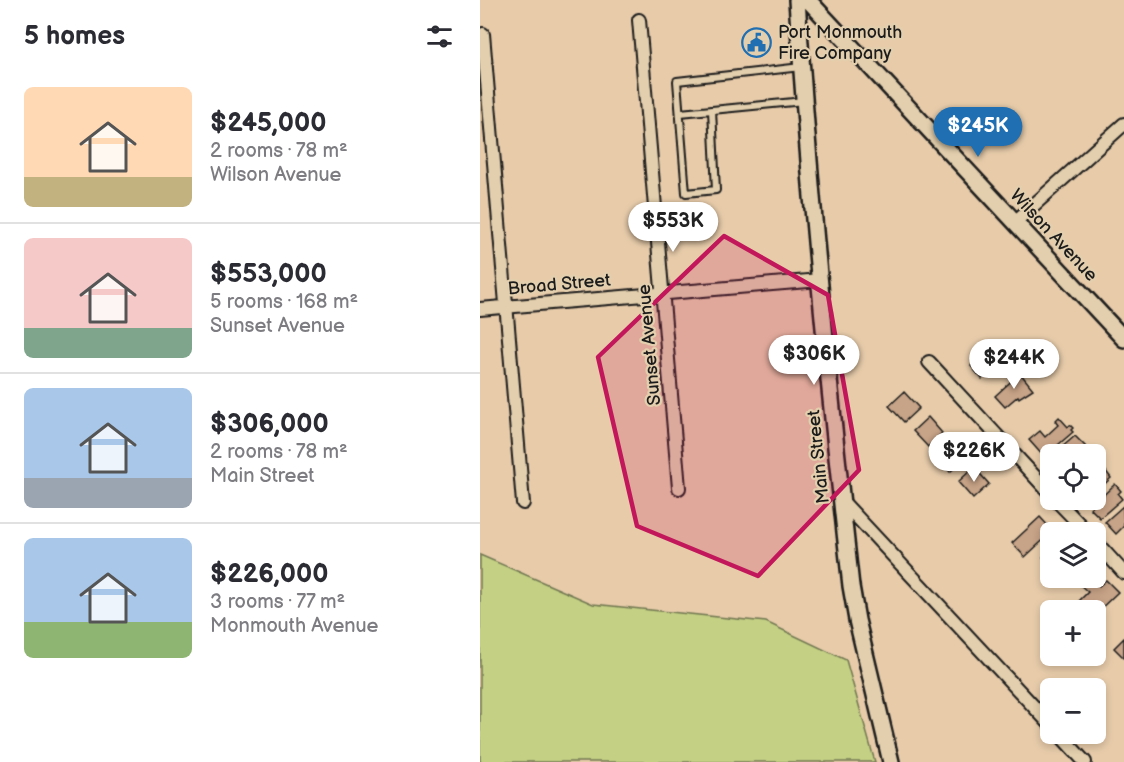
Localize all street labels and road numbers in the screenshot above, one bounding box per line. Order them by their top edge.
street label: Wilson Avenue [1006,185,1102,286]
street label: Broad Street [507,270,612,299]
street label: Sunset Avenue [634,283,665,406]
street label: Main Street [803,409,834,505]

